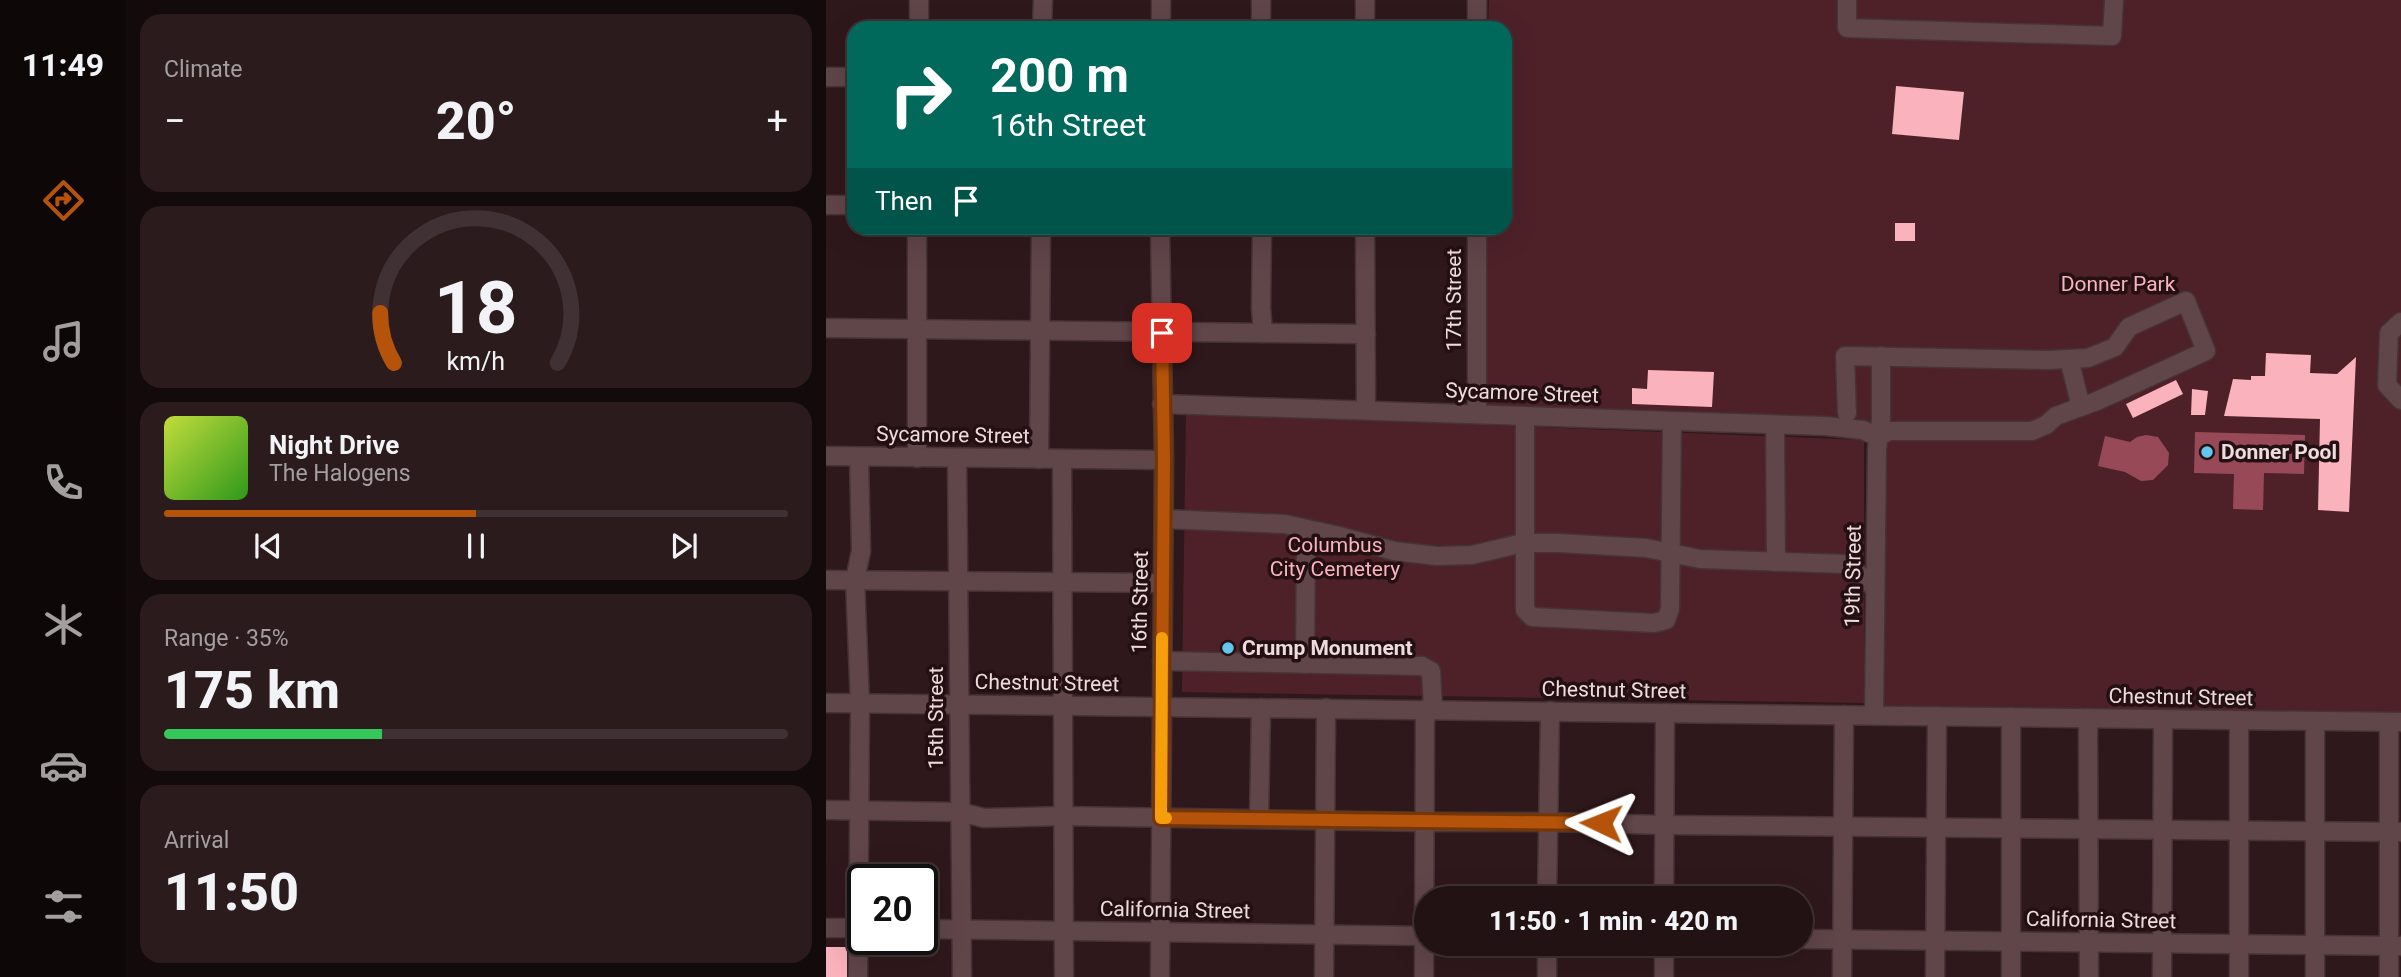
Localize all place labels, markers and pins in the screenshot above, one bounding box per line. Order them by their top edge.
pin [1132,303,1192,363]
place label: Donner Pool [2221,440,2337,464]
marker: Donner Pool [2199,444,2215,460]
place label: Crump Monument [1242,636,1413,660]
marker: Crump Monument [1220,640,1236,656]

